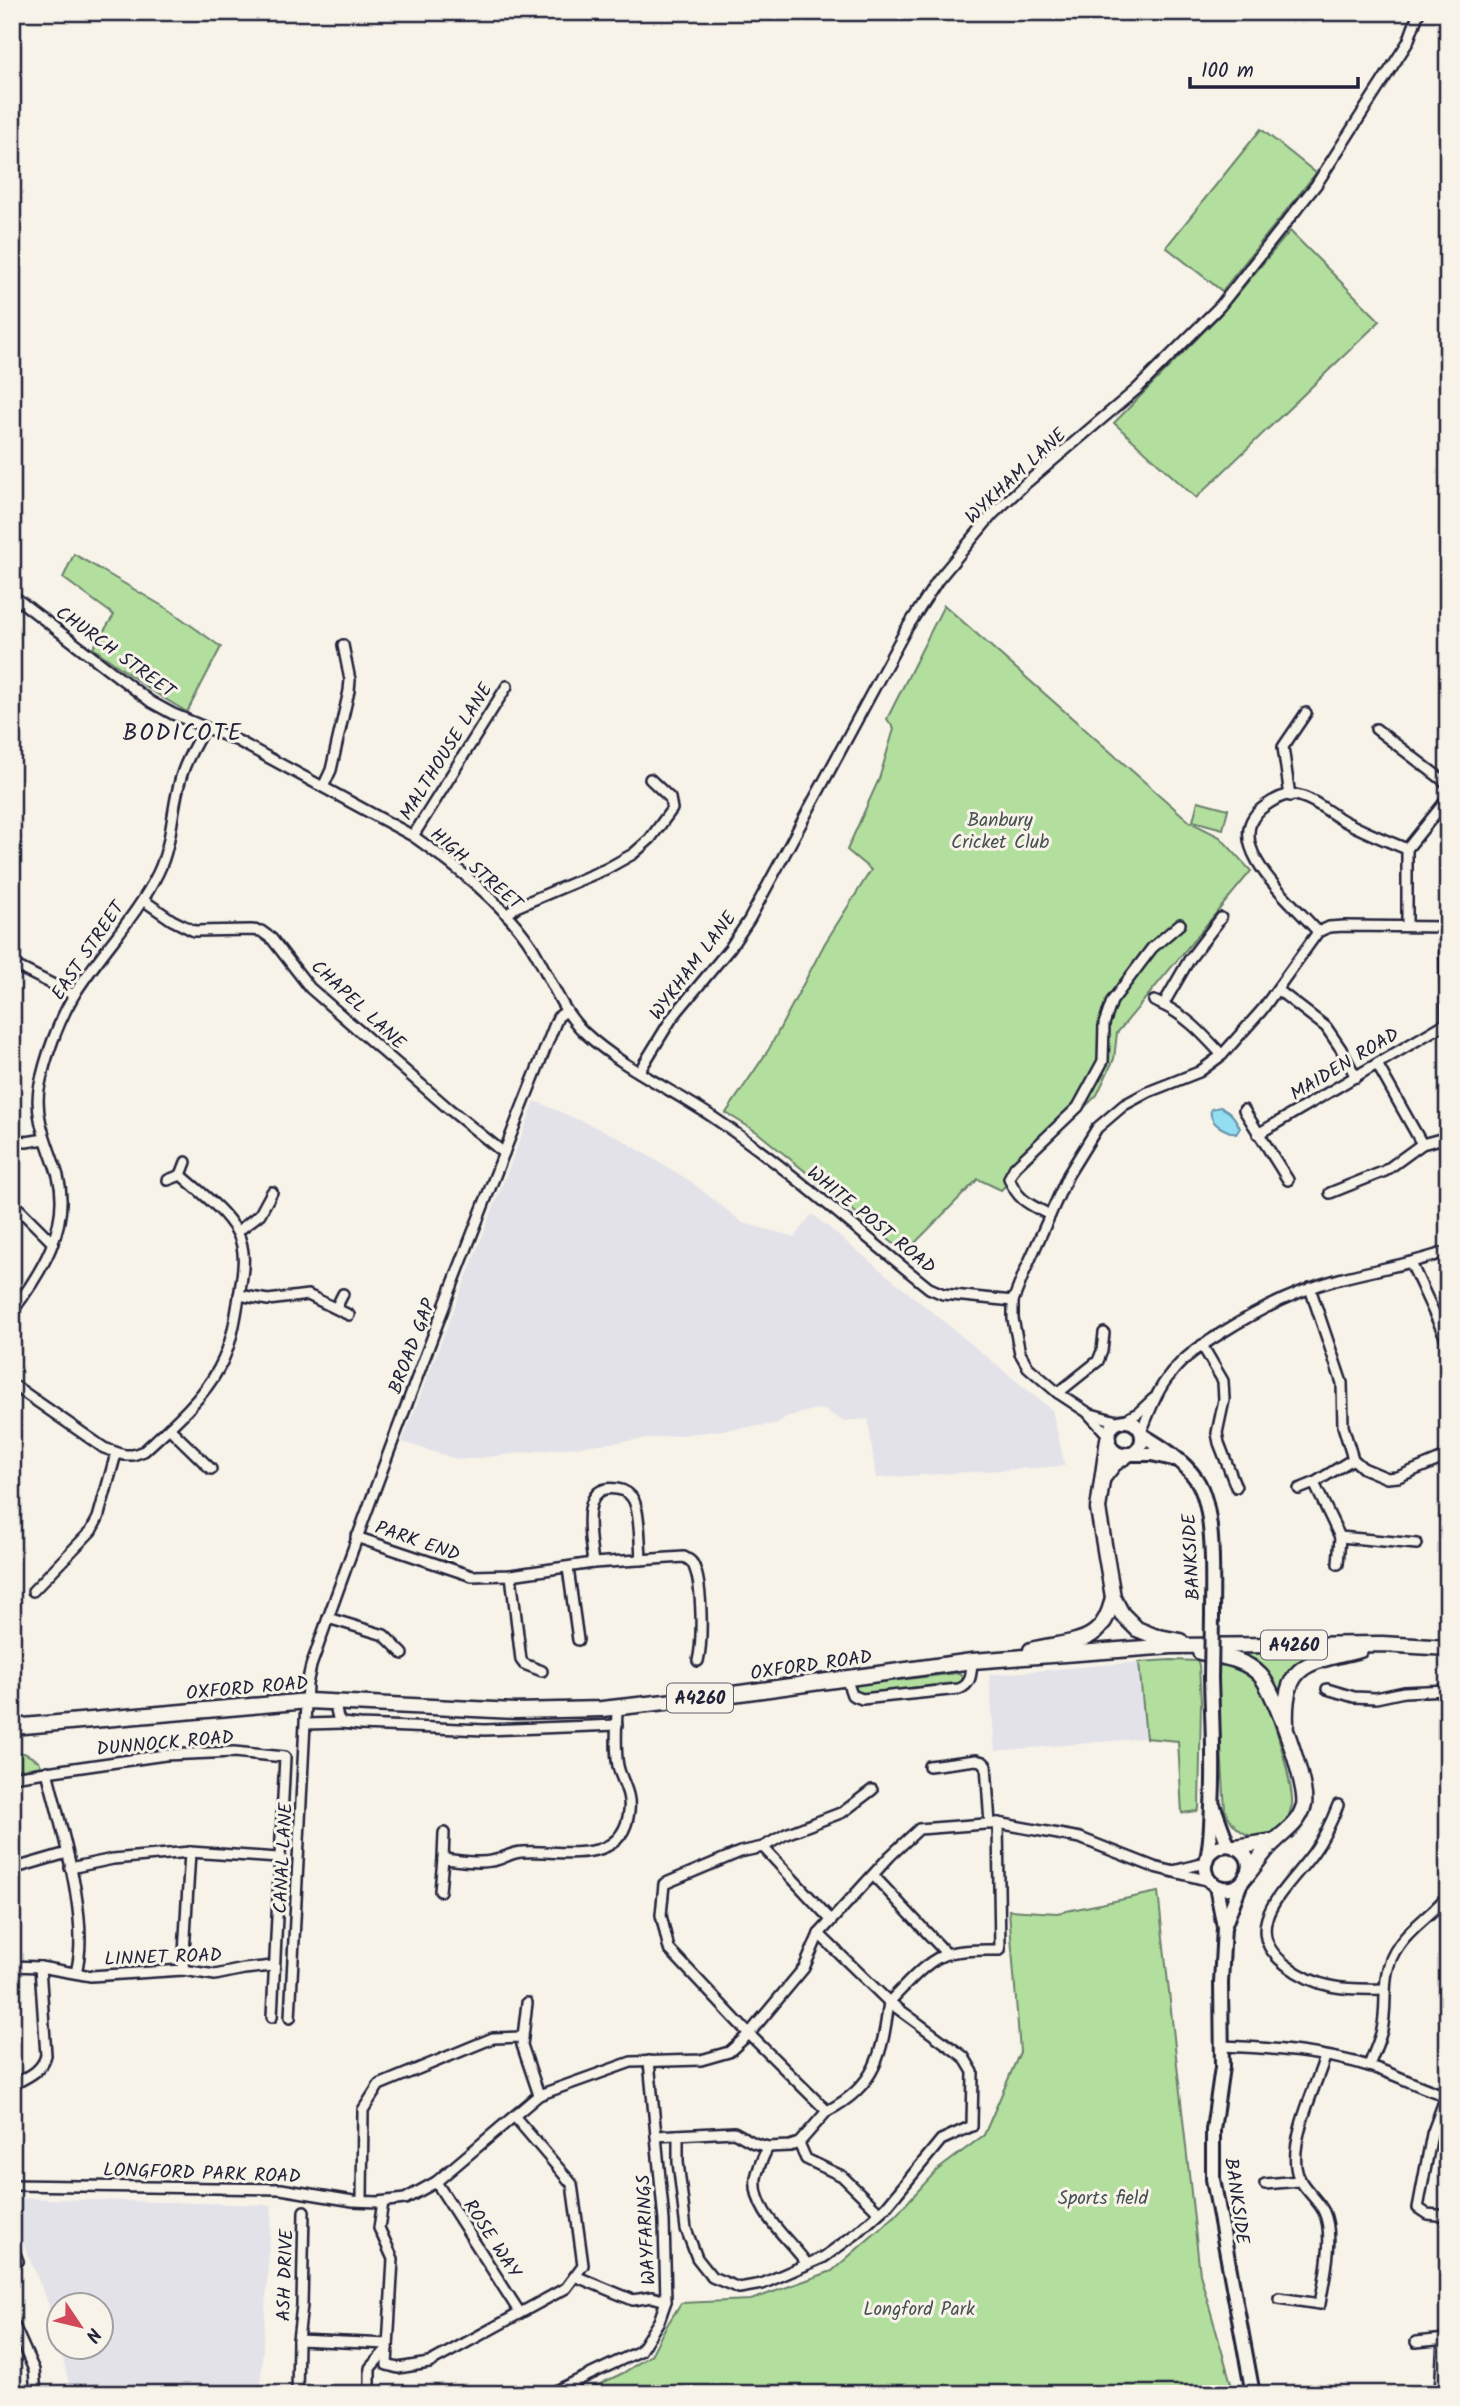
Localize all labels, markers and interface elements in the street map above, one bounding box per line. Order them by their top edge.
scale bar [1190,46,1358,90]
text: 100 m [1201,55,1254,88]
street label: WYKHAM LANE [959,421,1075,532]
street label: CHURCH STREET [49,599,183,708]
street label: MALTHOUSE LANE [392,677,502,827]
district label: BODICOTE [123,716,243,752]
park label: Banbury Cricket Club [951,806,1049,858]
street label: HIGH STREET [423,821,530,920]
street label: EAST STREET [44,894,134,1007]
street label: WYKHAM LANE [643,905,745,1027]
street label: CHAPEL LANE [303,953,413,1058]
street label: MAIDEN ROAD [1285,1020,1405,1109]
street label: WHITE POST ROAD [800,1159,942,1282]
street label: BROAD GAP [381,1294,445,1399]
street label: BANKSIDE [1175,1512,1209,1601]
street label: PARK END [371,1513,464,1570]
road number: A4260 [1261,1630,1327,1660]
street label: OXFORD ROAD [748,1643,874,1689]
street label: OXFORD ROAD [185,1669,310,1709]
road number: A4260 [667,1684,733,1713]
street label: DUNNOCK ROAD [95,1723,235,1765]
street label: CANAL LANE [266,1801,302,1914]
street label: LINNET ROAD [104,1941,222,1975]
street label: LONGFORD PARK ROAD [103,2156,301,2192]
street label: BANKSIDE [1215,2156,1257,2247]
street label: WAYFARINGS [629,2174,665,2286]
park label: Sports field [1058,2184,1148,2214]
street label: ROSE WAY [455,2194,529,2285]
street label: ASH DRIVE [269,2227,303,2322]
north arrow [46,2290,116,2360]
park label: Longford Park [863,2295,975,2325]
text: N [77,2321,108,2348]

